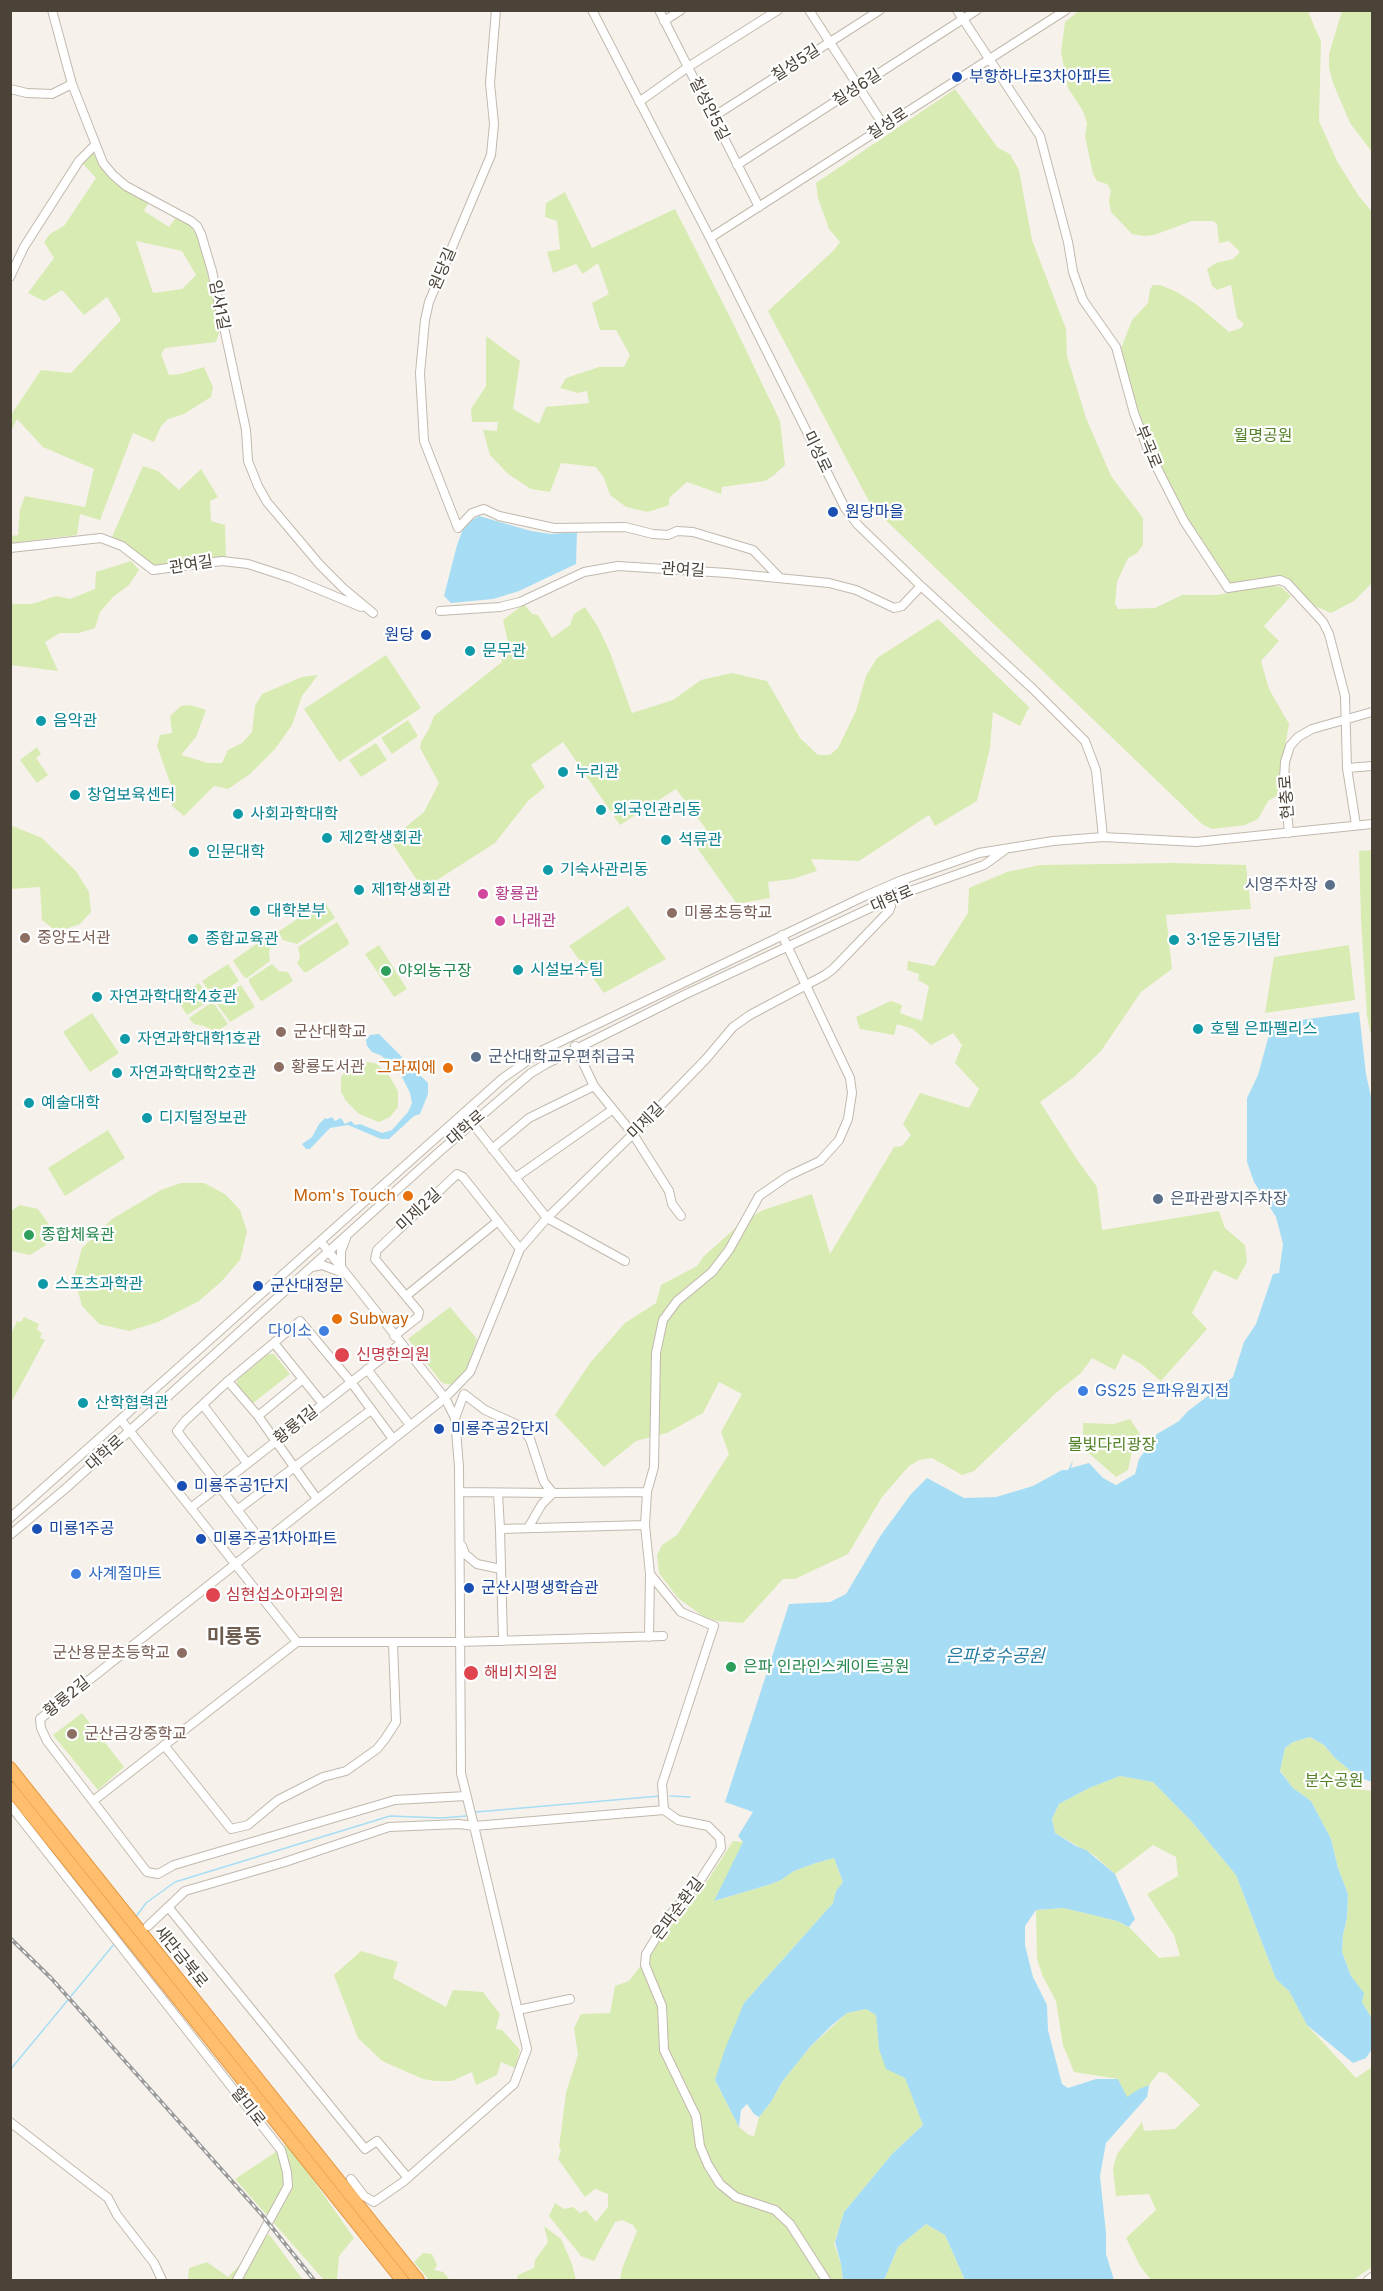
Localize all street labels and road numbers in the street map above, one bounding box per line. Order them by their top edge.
street label: 칠성5길 [768,40,824,86]
street label: 칠성6길 [829,65,885,111]
street label: 칠성안5길 [685,74,733,144]
street label: 칠성로 [864,104,912,144]
street label: 원당길 [426,245,460,293]
street label: 임사1길 [205,278,233,332]
street label: 부곡로 [1131,423,1165,471]
street label: 미성로 [799,428,835,476]
street label: 관여길 [168,552,214,578]
street label: 관여길 [660,559,706,581]
street label: 현충로 [1276,774,1298,820]
street label: 대학로 [868,882,916,916]
street label: 미제길 [624,1099,668,1143]
street label: 대학로 [443,1106,489,1150]
street label: 미제2길 [393,1185,445,1235]
street label: 황룡1길 [270,1402,322,1448]
street label: 대학로 [82,1431,128,1475]
street label: 황룡2길 [40,1673,94,1721]
street label: 은파순환길 [648,1874,708,1944]
street label: 새만금북로 [150,1922,212,1992]
street label: 할미로 [227,2084,269,2130]

